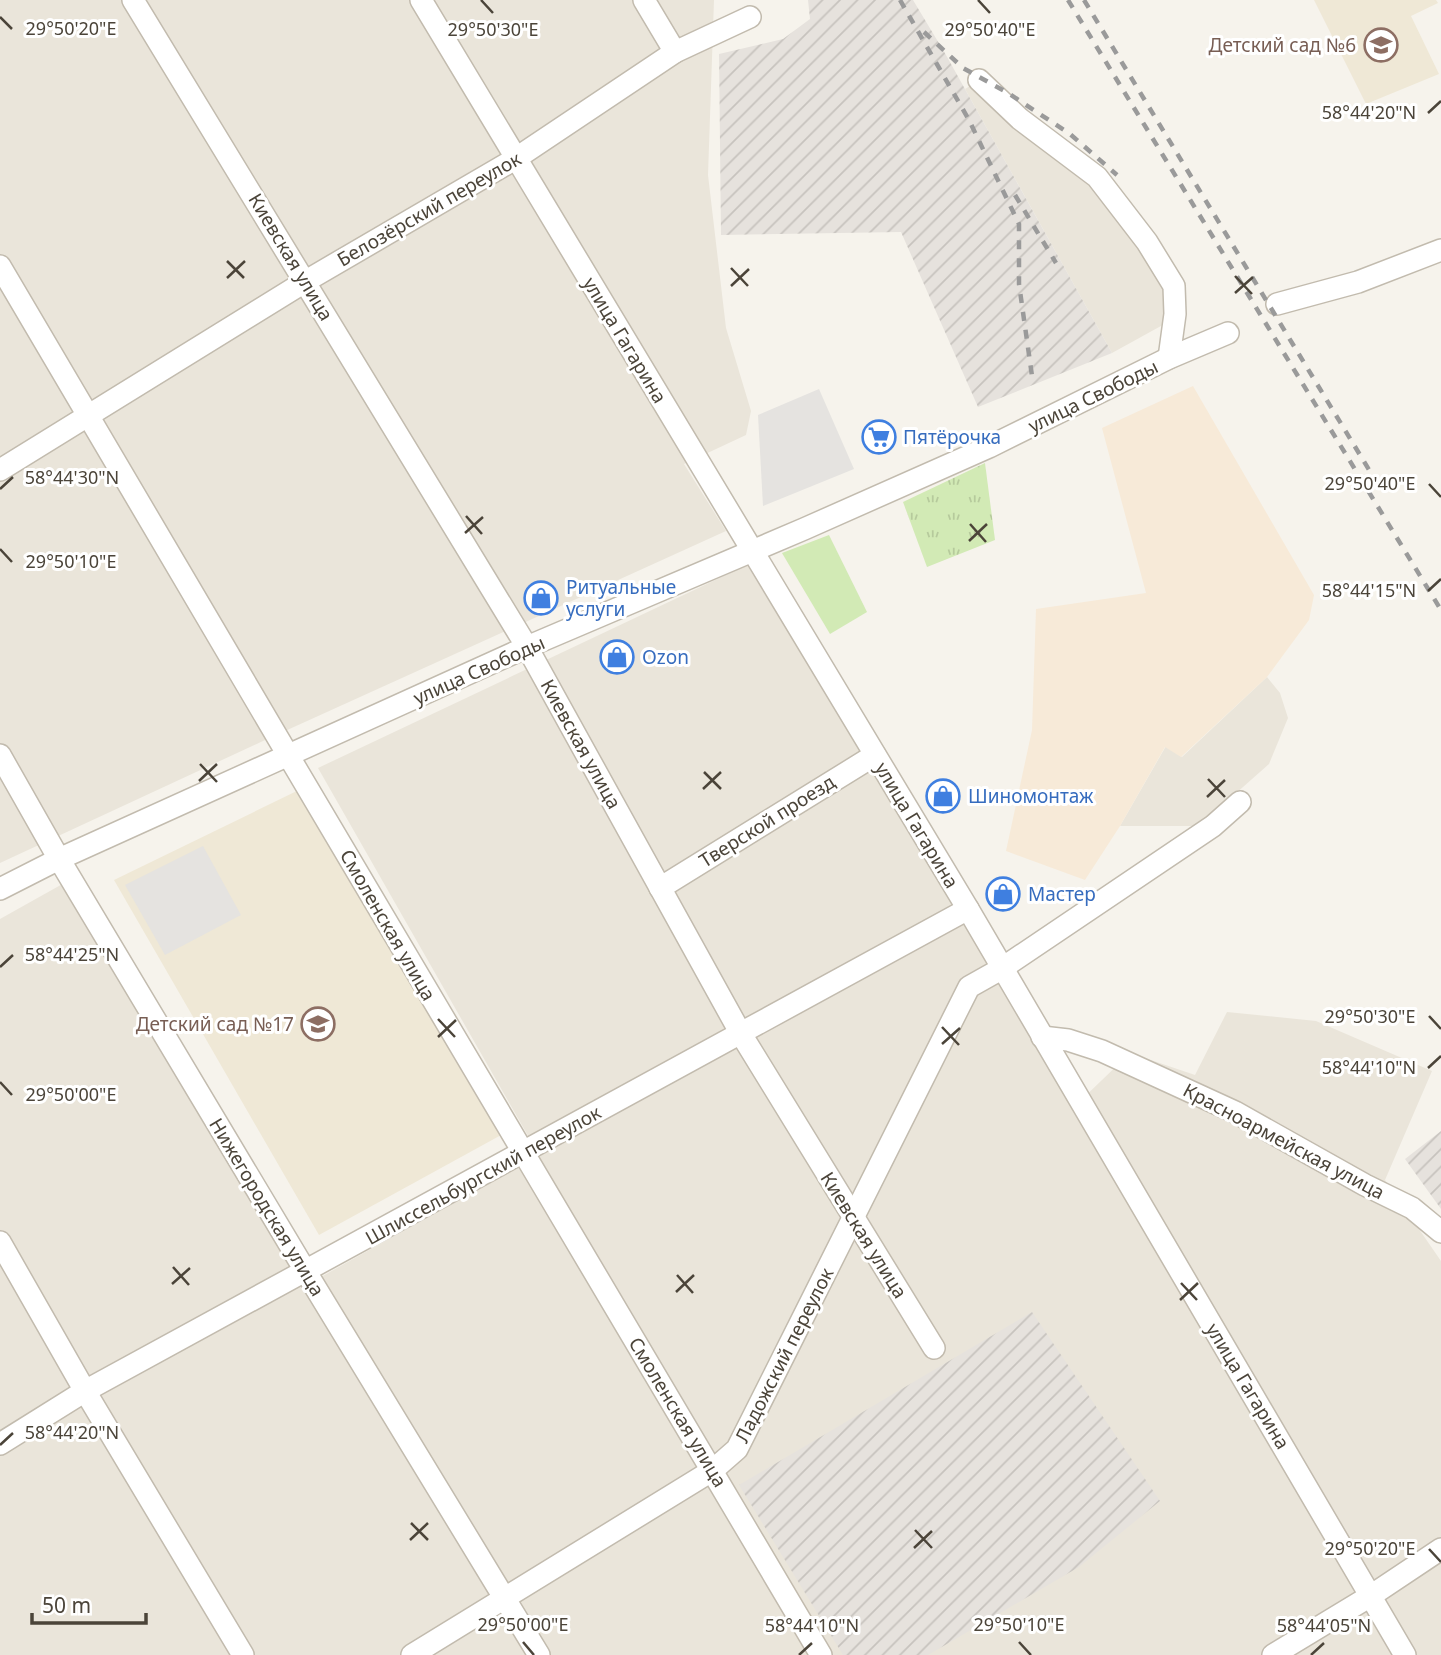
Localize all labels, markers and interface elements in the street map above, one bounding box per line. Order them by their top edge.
text: 29°50'20"E [26,16,116,40]
text: 29°50'30"E [448,17,538,41]
text: 29°50'40"E [945,17,1035,41]
school or university icon: Детский сад №6 [1362,26,1400,64]
place label: Детский сад №6 [1209,32,1356,58]
text: 58°44'20"N [1322,100,1416,124]
street label: Белозёрский переулок [332,146,526,272]
street label: Киевская улица [243,188,339,326]
street label: улица Гагарина [577,272,673,408]
street label: улица Свободы [1024,353,1162,439]
supermarket icon: Пятёрочка [860,418,898,456]
place label: Пятёрочка [903,424,1001,450]
text: 58°44'30"N [25,465,119,489]
text: 29°50'40"E [1325,471,1415,495]
text: 29°50'10"E [26,549,116,573]
place label: Ритуальные услуги [566,574,676,622]
text: 58°44'15"N [1322,578,1416,602]
shop icon: Ритуальные услуги [522,579,560,617]
street label: улица Свободы [409,629,549,711]
shop icon: Ozon [598,638,636,676]
place label: Ozon [642,644,689,670]
street label: Киевская улица [535,675,627,813]
street label: улица Гагарина [869,757,965,893]
street label: Тверской проезд [694,769,840,873]
shop icon: Шиномонтаж [924,777,962,815]
place label: Шиномонтаж [968,783,1094,809]
street label: Смоленская улица [334,845,442,1005]
shop icon: Мастер [984,875,1022,913]
place label: Мастер [1028,881,1096,907]
text: 58°44'25"N [25,942,119,966]
text: 29°50'30"E [1325,1004,1415,1028]
school or university icon: Детский сад №17 [299,1005,337,1043]
place label: Детский сад №17 [136,1011,294,1037]
text: 58°44'10"N [1322,1055,1416,1079]
street label: Красноармейская улица [1179,1077,1389,1205]
text: 29°50'00"E [26,1082,116,1106]
street label: Шлиссельбургский переулок [360,1099,606,1251]
street label: Нижегородская улица [203,1113,331,1301]
street label: Киевская улица [815,1167,913,1303]
street label: Ладожский переулок [729,1263,839,1447]
street label: улица Гагарина [1200,1318,1296,1454]
street label: Смоленская улица [623,1332,733,1492]
text: 58°44'20"N [25,1420,119,1444]
text: 29°50'20"E [1325,1536,1415,1560]
scale bar [32,1582,145,1626]
text: 50 m [42,1591,91,1619]
text: 29°50'00"E [478,1612,568,1636]
text: 29°50'10"E [974,1612,1064,1636]
text: 58°44'10"N [765,1613,859,1637]
text: 58°44'05"N [1277,1613,1371,1637]

